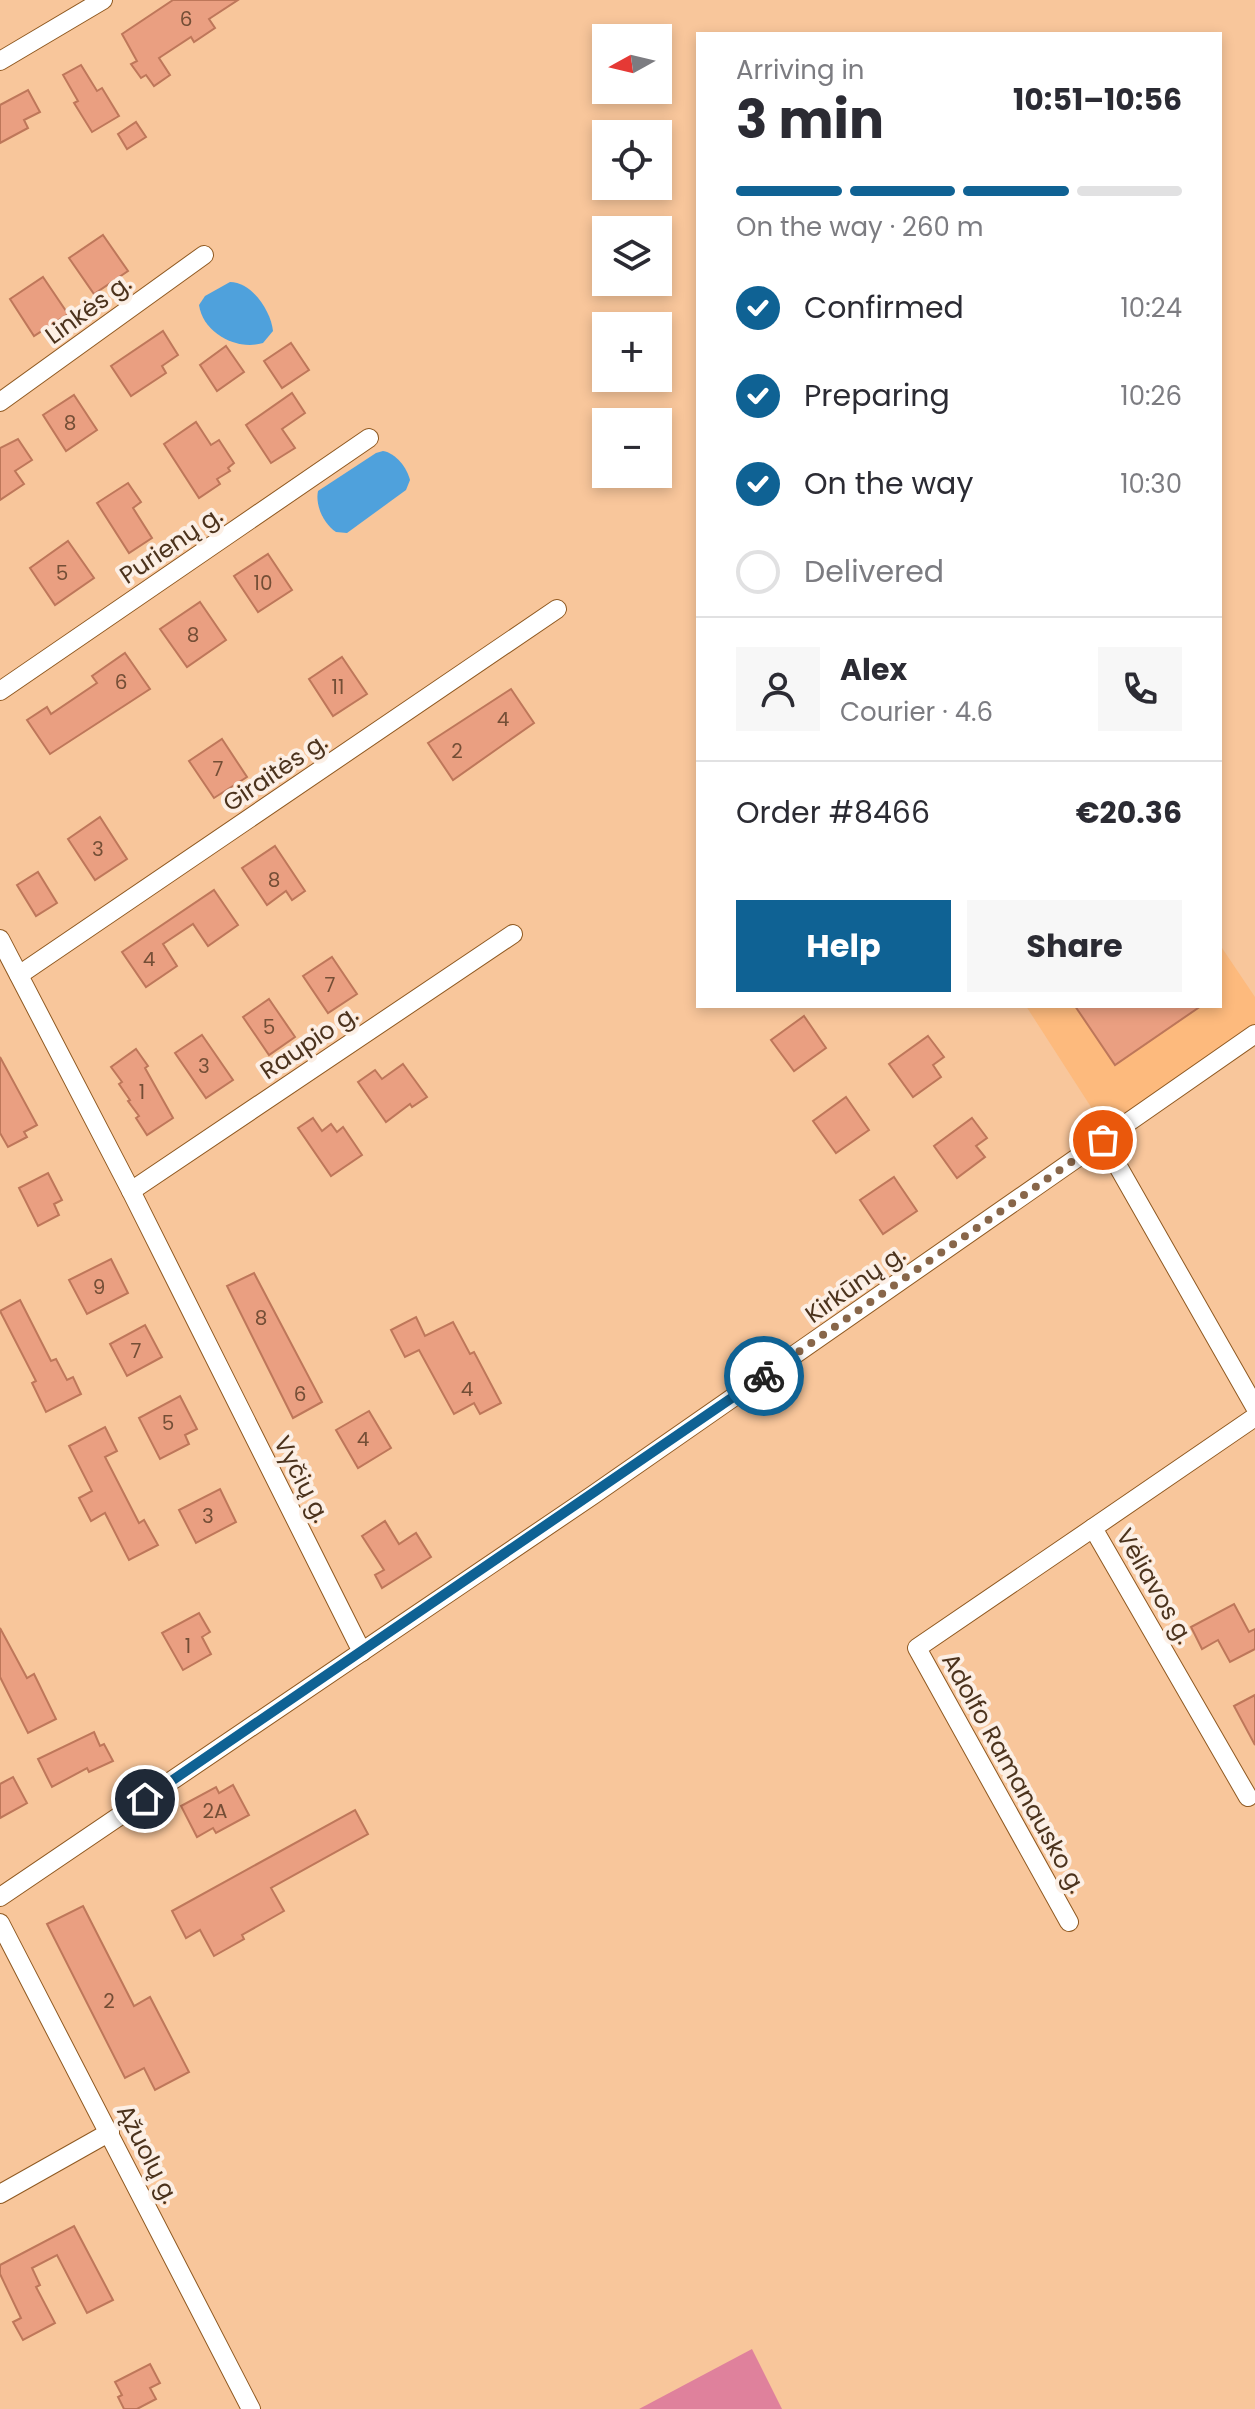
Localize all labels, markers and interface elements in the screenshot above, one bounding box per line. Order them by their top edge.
house number: 6 [180,5,192,33]
north arrow [592,24,672,104]
map controls [592,24,672,488]
text: Arriving in [736,52,865,88]
text: 10:51–10:56 [1013,78,1182,121]
text: 3 min [736,83,884,156]
button: locate [592,120,672,200]
text: On the way · 260 m [736,209,984,245]
button: layers [592,216,672,296]
street label: Linkės g. [38,267,138,351]
icon: check [736,286,780,330]
text: Confirmed [804,286,964,329]
text: 10:24 [1121,290,1182,326]
button: + [592,312,672,392]
icon: check [736,374,780,418]
text: Preparing [804,374,950,417]
text: 10:26 [1120,378,1182,414]
button: − [592,408,672,488]
house number: 8 [64,409,76,437]
icon: check [736,462,780,506]
text: On the way [804,462,973,505]
text: 10:30 [1120,466,1182,502]
street label: Purienų g. [113,498,229,592]
text: Delivered [804,550,944,593]
house number: 5 [56,559,68,587]
house number: 10 [254,569,272,597]
house number: 8 [187,621,199,649]
button: person [736,647,820,731]
button: phone [1098,647,1182,731]
text: Alex [840,648,907,691]
house number: 6 [115,668,127,696]
house number: 11 [332,673,344,701]
text: Courier · 4.6 [840,694,993,730]
house number: 4 [497,705,509,733]
street label: Giraitės g. [216,725,334,819]
house number: 2 [451,737,463,765]
house number: 7 [213,755,224,783]
text: Order #8466 [736,791,930,834]
text: €20.36 [1076,791,1182,834]
house number: 3 [92,835,104,863]
house number: 8 [268,866,280,894]
button: Help [736,900,951,992]
button: Share [967,900,1182,992]
house number: 4 [143,945,155,973]
house number: 7 [325,971,336,999]
street label: Raupio g. [254,997,364,1087]
house number: 5 [263,1013,275,1041]
house number: 3 [198,1052,210,1080]
house number: 1 [139,1078,145,1106]
pin [1069,1106,1137,1174]
icon: bag [1081,1118,1125,1162]
street label: Kirkūnų g. [798,1237,912,1331]
house number: 9 [93,1273,105,1301]
house number: 8 [255,1304,267,1332]
courier [724,1336,804,1416]
house number: 7 [131,1337,142,1365]
icon: bike [742,1354,786,1398]
house number: 4 [461,1375,473,1403]
house number: 6 [294,1380,306,1408]
house number: 5 [162,1409,174,1437]
house number: 4 [357,1425,369,1453]
street label: Vyčių g. [266,1430,338,1528]
house number: 3 [202,1502,214,1530]
street label: Vėliavos g. [1109,1522,1201,1650]
house number: 1 [185,1632,191,1660]
street label: Adolfo Ramanausko g. [934,1647,1094,1899]
pin [111,1765,179,1833]
icon: home [123,1777,167,1821]
house number: 2A [203,1797,227,1825]
house number: 2 [103,1987,115,2015]
street label: Ąžuolų g. [109,2099,187,2209]

